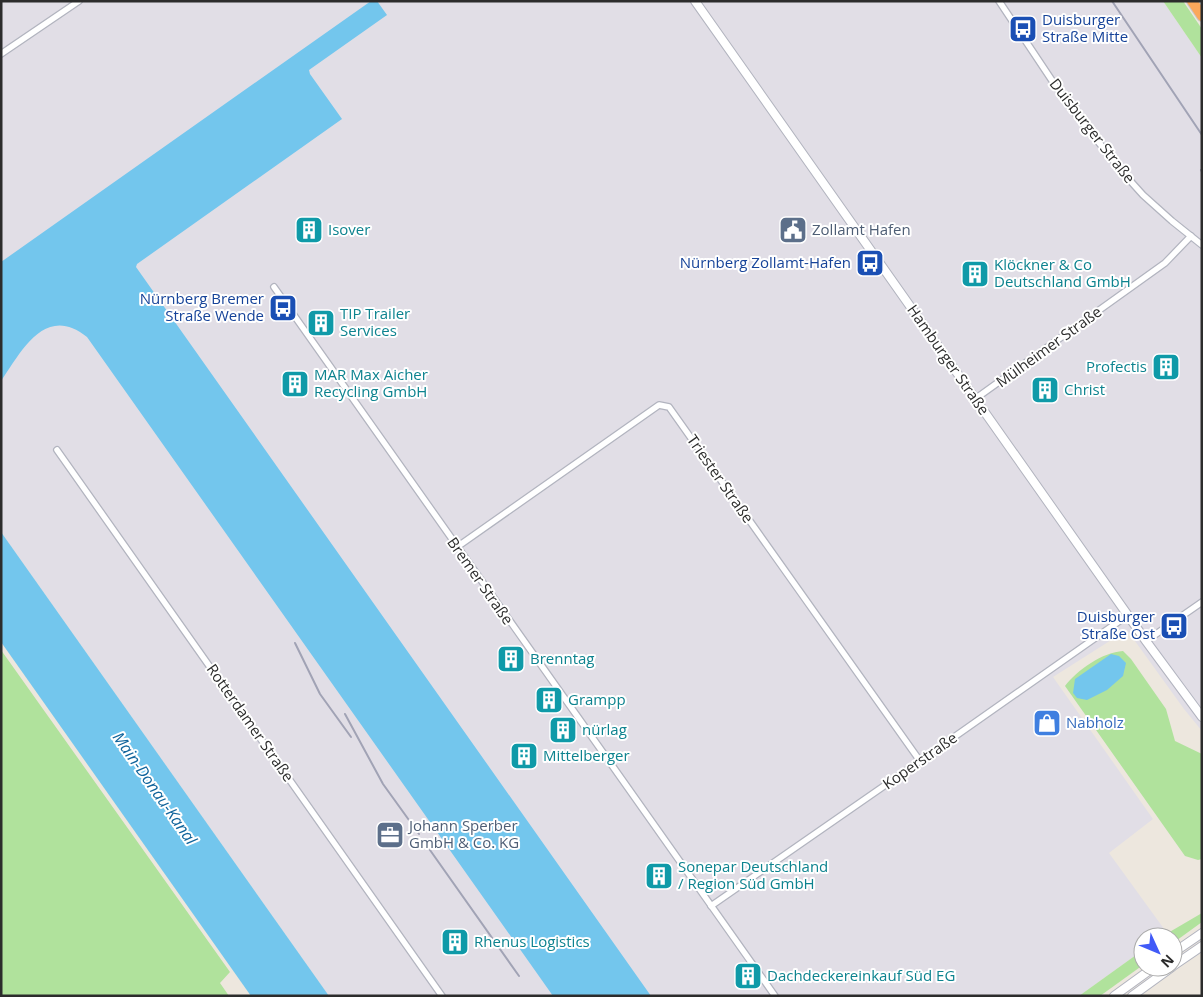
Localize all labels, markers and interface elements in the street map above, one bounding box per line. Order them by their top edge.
place label: Duisburger Straße Mitte [1042,9,1128,46]
bus stop icon: Duisburger Straße Mitte [1008,14,1038,44]
street label: Duisburger Straße [1046,74,1140,187]
building icon: Isover [294,215,324,245]
public building icon: Zollamt Hafen [778,215,808,245]
place label: Isover [328,219,370,239]
place label: Zollamt Hafen [812,219,911,239]
bus stop icon: Nürnberg Zollamt-Hafen [855,248,885,278]
place label: Nürnberg Zollamt-Hafen [680,252,851,272]
place label: Klöckner & Co Deutschland GmbH [994,254,1131,291]
building icon: Klöckner & Co Deutschland GmbH [960,259,990,289]
place label: Nürnberg Bremer Straße Wende [140,288,264,325]
bus stop icon: Nürnberg Bremer Straße Wende [268,293,298,323]
street label: Hamburger Straße [903,300,994,418]
street label: Mülheimer Straße [992,301,1105,391]
place label: TIP Trailer Services [340,303,410,340]
building icon: TIP Trailer Services [306,308,336,338]
building icon: Profectis [1151,352,1181,382]
place label: Profectis [1086,356,1147,376]
place label: MAR Max Aicher Recycling GmbH [314,364,428,401]
building icon: MAR Max Aicher Recycling GmbH [280,369,310,399]
building icon: Christ [1030,375,1060,405]
place label: Christ [1064,379,1105,399]
street label: Triester Straße [683,430,759,526]
street label: Bremer Straße [443,533,518,628]
place label: Duisburger Straße Ost [1077,606,1155,643]
bus stop icon: Duisburger Straße Ost [1159,611,1189,641]
building icon: Brenntag [496,644,526,674]
place label: Brenntag [530,648,594,668]
street label: Rotterdamer Straße [203,660,299,785]
building icon: Grampp [534,685,564,715]
place label: Grampp [568,689,626,709]
shop icon: Nabholz [1032,708,1062,738]
place label: Nabholz [1066,712,1124,732]
building icon: nürlag [548,715,578,745]
place label: nürlag [582,719,627,739]
water label: Main-Donau-Kanal [108,727,203,850]
street label: Koperstraße [878,727,961,793]
building icon: Mittelberger [509,741,539,771]
place label: Mittelberger [543,745,630,765]
place label: Johann Sperber GmbH & Co. KG [407,815,519,852]
office icon: Johann Sperber GmbH & Co. KG [375,820,405,850]
place label: Sonepar Deutschland / Region Süd GmbH [678,856,828,893]
building icon: Sonepar Deutschland / Region Süd GmbH [644,861,674,891]
building icon: Rhenus Logistics [440,927,470,957]
north arrow [1133,927,1183,977]
place label: Rhenus Logistics [474,931,590,951]
text: N [1157,951,1179,972]
building icon: Dachdeckereinkauf Süd EG [733,961,763,991]
place label: Dachdeckereinkauf Süd EG [767,965,955,985]

